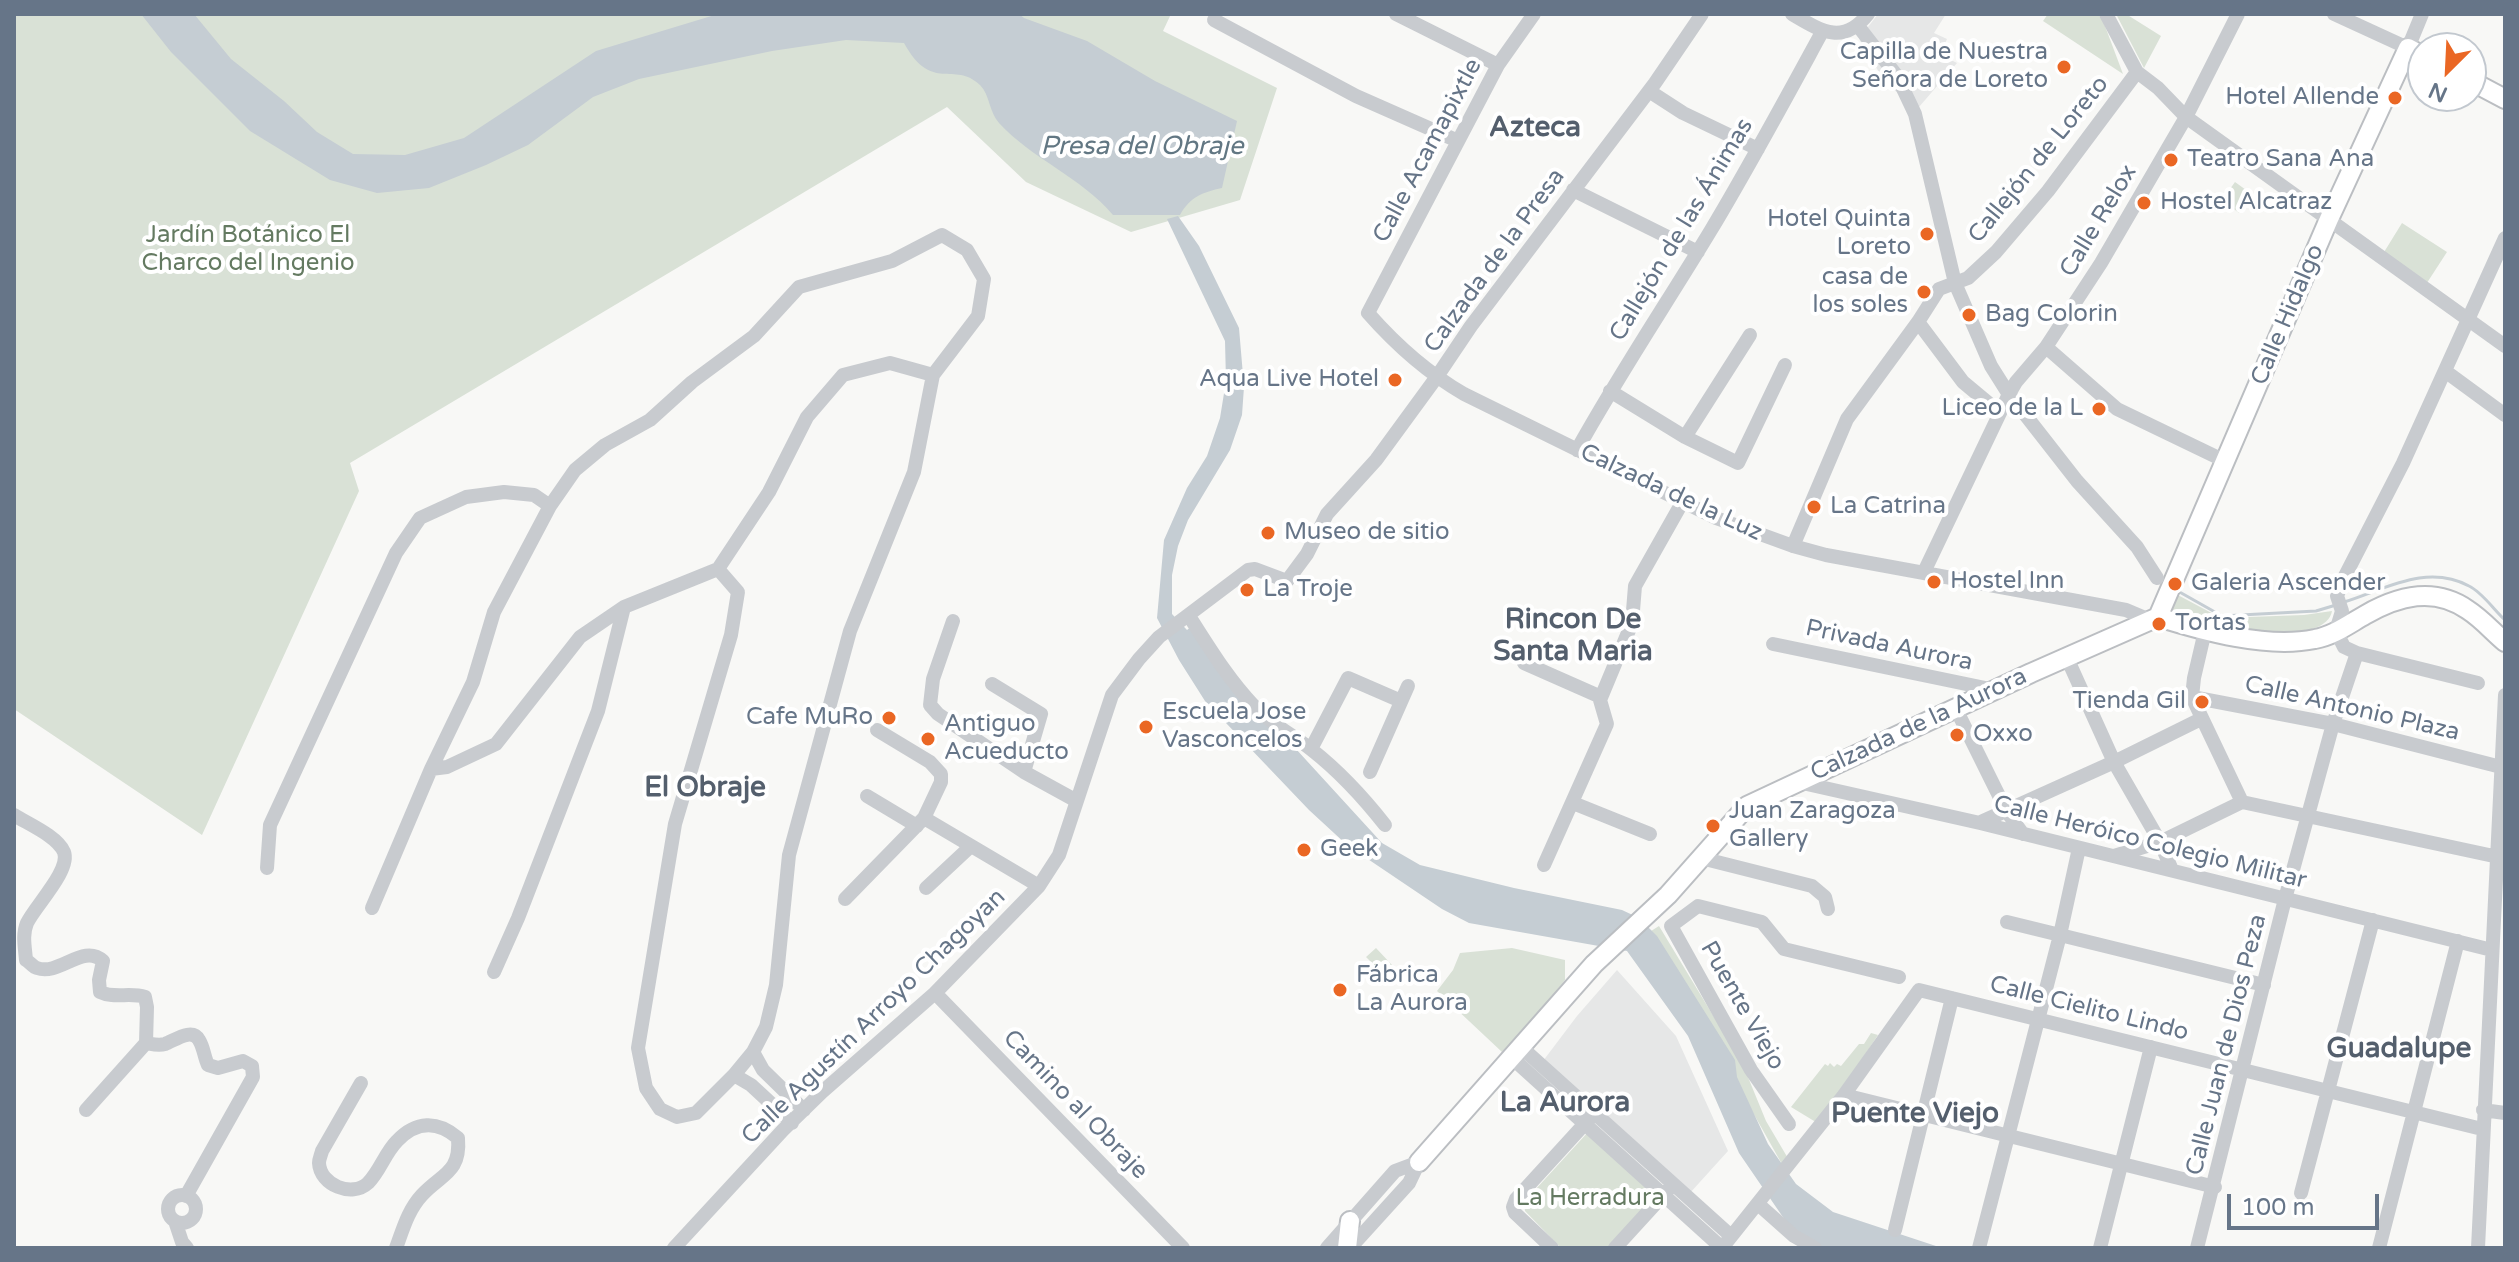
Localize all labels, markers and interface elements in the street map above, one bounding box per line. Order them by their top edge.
north arrow [2407,32,2487,112]
place label: Capilla de Nuestra Señora de Loreto [1840,39,2048,95]
street label: Calle Acamapixtle [1367,54,1489,248]
marker: Capilla de Nuestra Señora de Loreto [2055,58,2073,76]
street label: Callejón de Loreto [1963,71,2115,249]
text: N [2425,77,2451,108]
place label: Hotel Allende [2225,84,2379,112]
marker: Hotel Allende [2386,89,2404,107]
district label: Azteca [1489,112,1581,146]
street label: Callejón de las Ánimas [1604,113,1760,347]
water label: Presa del Obraje [1041,131,1243,163]
place label: Teatro Sana Ana [2187,146,2374,174]
marker: Teatro Sana Ana [2162,151,2180,169]
street label: Calle Relox [2054,160,2144,282]
street label: Calzada de la Presa [1419,163,1571,359]
place label: Hostel Alcatraz [2160,189,2332,217]
marker: Hostel Alcatraz [2135,194,2153,212]
place label: Hotel Quinta Loreto [1767,206,1911,262]
park label: Jardín Botánico El Charco del Ingenio [141,222,355,278]
marker: Hotel Quinta Loreto [1918,225,1936,243]
street label: Calle Hidalgo [2245,240,2331,390]
place label: casa de los soles [1812,264,1908,320]
marker: casa de los soles [1915,283,1933,301]
place label: Bag Colorin [1985,301,2118,329]
marker: Bag Colorin [1960,306,1978,324]
place label: Aqua Live Hotel [1199,366,1379,394]
marker: Aqua Live Hotel [1386,371,1404,389]
place label: Liceo de la L [1942,395,2083,423]
marker: Liceo de la L [2090,400,2108,418]
street label: Calzada de la Luz [1575,438,1767,548]
place label: La Catrina [1830,493,1946,521]
marker: La Catrina [1805,498,1823,516]
place label: Museo de sitio [1284,519,1450,547]
marker: Museo de sitio [1259,524,1277,542]
place label: Hostel Inn [1950,568,2064,596]
place label: Galeria Ascender [2191,570,2385,598]
marker: Hostel Inn [1925,573,1943,591]
marker: Galeria Ascender [2166,575,2184,593]
place label: La Troje [1263,576,1353,604]
marker: La Troje [1238,581,1256,599]
district label: Rincon De Santa Maria [1493,604,1653,670]
place label: Tortas [2175,610,2246,638]
street label: Privada Aurora [1803,614,1975,678]
marker: Tortas [2150,615,2168,633]
street label: Calzada de la Aurora [1806,662,2032,788]
street label: Calle Antonio Plaza [2242,670,2462,748]
place label: Tienda Gil [2072,688,2186,716]
marker: Tienda Gil [2193,693,2211,711]
place label: Escuela Jose Vasconcelos [1162,699,1306,755]
place label: Cafe MuRo [746,704,873,732]
marker: Cafe MuRo [880,709,898,727]
place label: Antiguo Acueducto [944,711,1069,767]
marker: Escuela Jose Vasconcelos [1137,718,1155,736]
place label: Oxxo [1973,721,2033,749]
marker: Oxxo [1948,726,1966,744]
marker: Antiguo Acueducto [919,730,937,748]
district label: El Obraje [644,772,766,806]
street label: Calle Heróico Colegio Militar [1991,790,2309,896]
place label: Juan Zaragoza Gallery [1729,798,1896,854]
marker: Juan Zaragoza Gallery [1704,817,1722,835]
place label: Geek [1320,836,1378,864]
marker: Geek [1295,841,1313,859]
street label: Calle Agustín Arroyo Chagoyan [736,883,1012,1151]
street label: Calle Juan de Dios Peza [2181,912,2273,1178]
street label: Puente Viejo [1694,936,1790,1076]
place label: Fábrica La Aurora [1356,962,1468,1018]
street label: Calle Cielito Lindo [1986,970,2192,1048]
marker: Fábrica La Aurora [1331,981,1349,999]
street label: Camino al Obraje [997,1024,1153,1186]
district label: Guadalupe [2327,1033,2471,1067]
district label: La Aurora [1500,1087,1630,1121]
district label: Puente Viejo [1831,1098,1999,1132]
scale bar [2231,1178,2383,1228]
park label: La Herradura [1515,1185,1665,1213]
text: 100 m [2241,1193,2315,1222]

